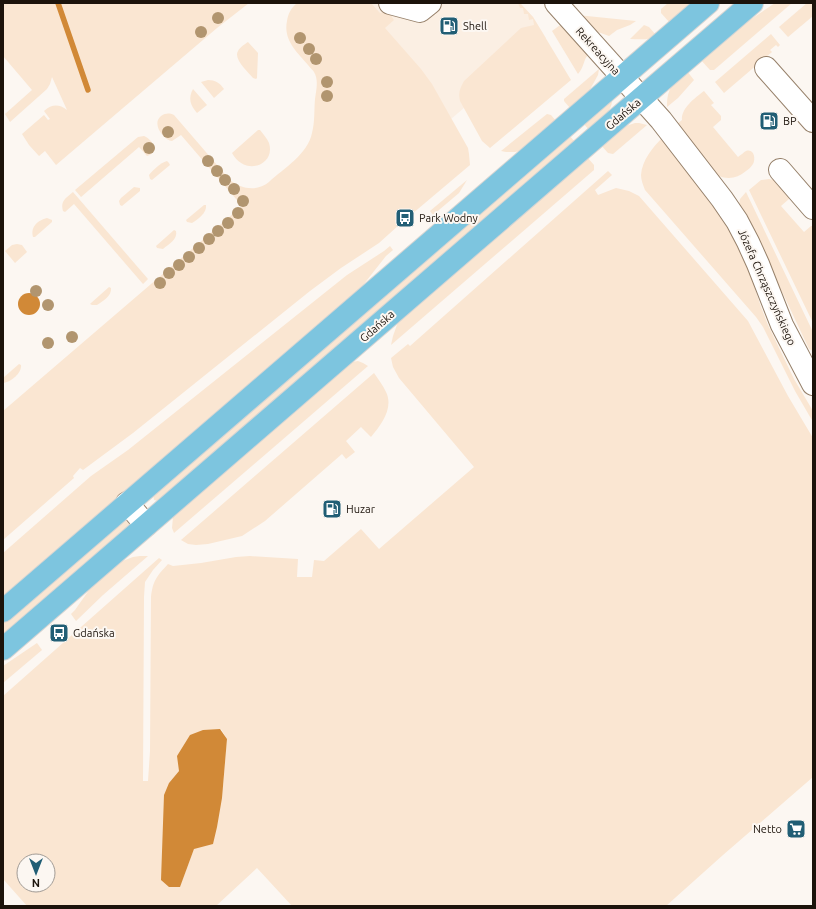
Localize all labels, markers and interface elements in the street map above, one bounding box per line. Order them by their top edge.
fuel station icon: Shell [438,15,460,37]
place label: Shell [463,20,487,32]
street label: Rekreacyjna [574,25,622,77]
street label: Gdańska [603,96,643,132]
fuel station icon: BP [758,110,780,132]
place label: BP [783,115,797,127]
bus stop icon: Park Wodny [394,207,416,229]
place label: Park Wodny [419,212,478,224]
street label: Józefa Chrząszczyńskiego [736,227,798,347]
street label: Gdańska [357,308,397,344]
fuel station icon: Huzar [321,498,343,520]
place label: Huzar [346,503,376,515]
bus stop icon: Gdańska [48,622,70,644]
place label: Gdańska [73,627,115,639]
supermarket icon: Netto [785,818,807,840]
place label: Netto [753,823,782,835]
north arrow [16,853,56,893]
text: N [32,877,40,889]

